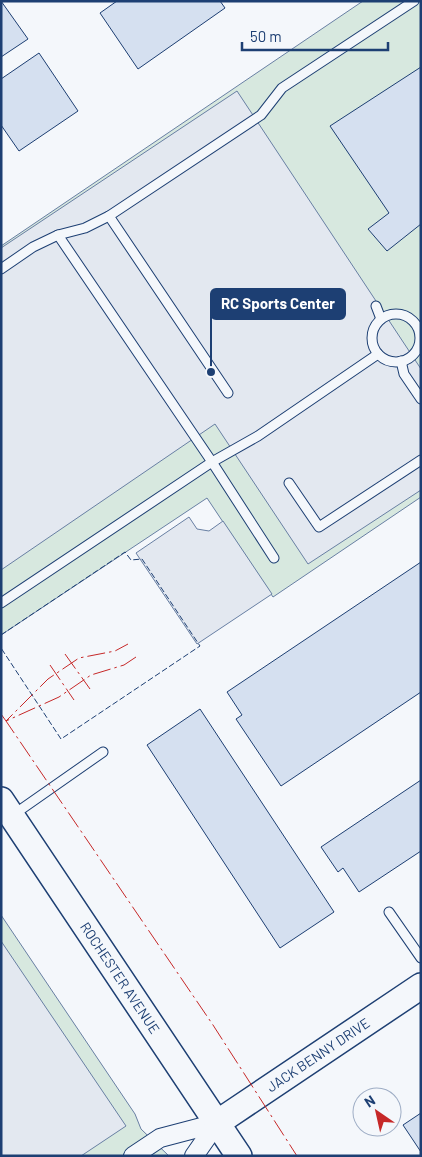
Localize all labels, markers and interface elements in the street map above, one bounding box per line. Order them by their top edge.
scale bar [242,20,388,52]
text: 50 m [250,27,282,45]
callout: RC Sports Center [211,289,345,319]
text: RC Sports Center [221,294,335,312]
street label: ROCHESTER AVENUE [77,919,164,1037]
street label: JACK BENNY DRIVE [263,1014,373,1095]
north arrow [352,1087,402,1137]
text: N [361,1091,378,1110]

